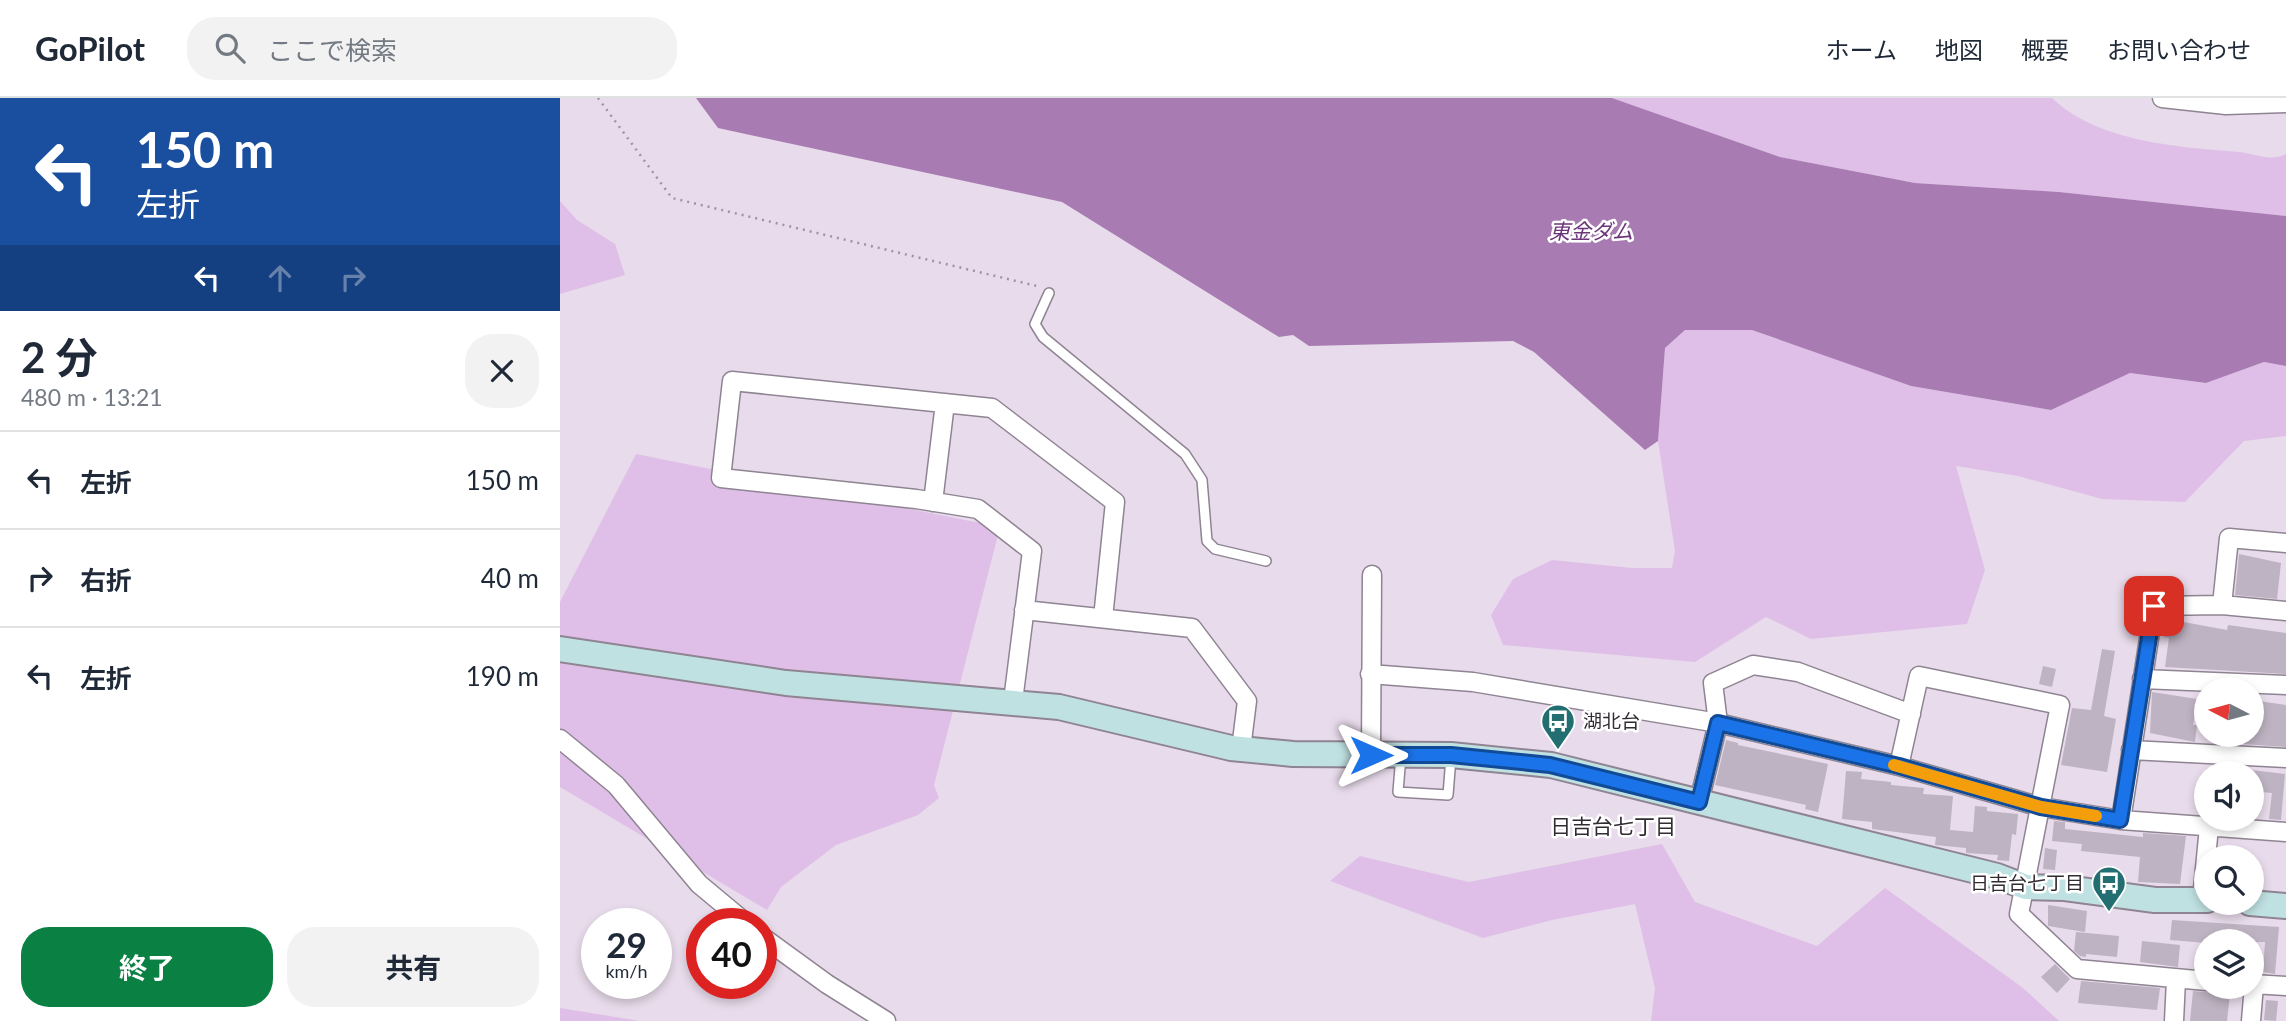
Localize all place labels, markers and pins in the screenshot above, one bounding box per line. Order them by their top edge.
pin [2124,576,2184,636]
bus stop icon: 湖北台 [1539,702,1577,751]
place label: 湖北台 [1583,709,1640,732]
bus stop icon: 日吉台七丁目 [2090,864,2128,913]
place label: 日吉台七丁目 [1970,871,2084,894]

